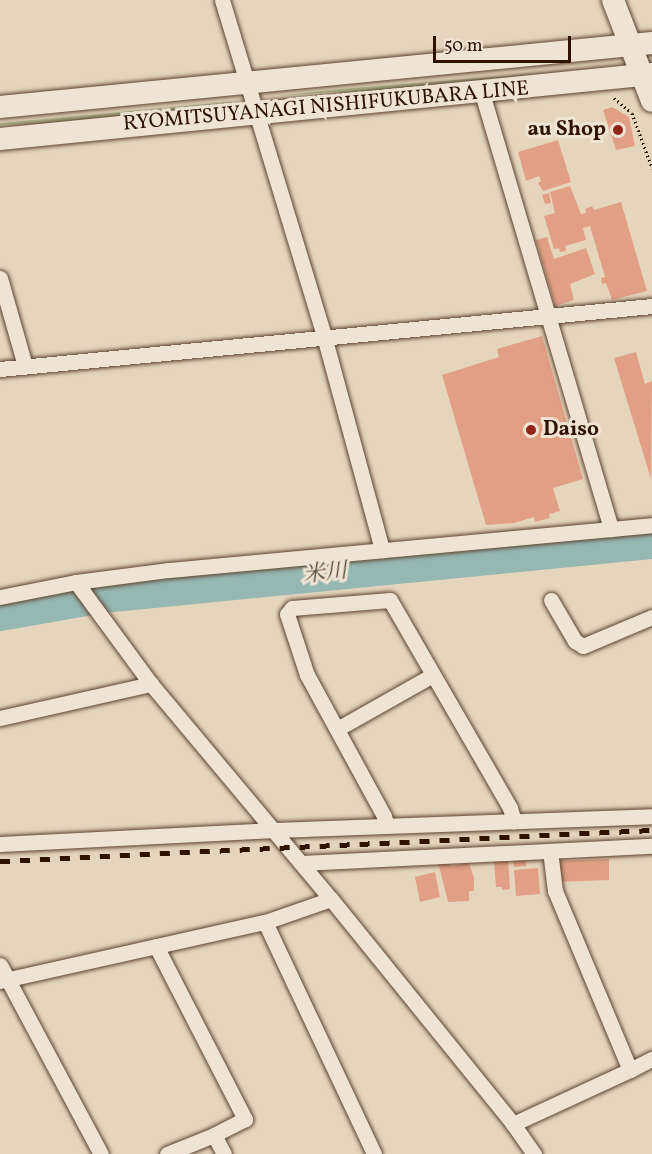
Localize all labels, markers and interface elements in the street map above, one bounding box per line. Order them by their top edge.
scale bar [436,24,574,62]
text: 50 m [444,34,483,59]
street label: RYOMITSUYANAGI NISHIFUKUBARA LINE [122,77,530,137]
place label: au Shop [528,117,606,143]
marker: au Shop [611,123,625,137]
place label: Daiso [543,417,599,443]
marker: Daiso [524,423,538,437]
water label: 米川 [302,559,348,589]

